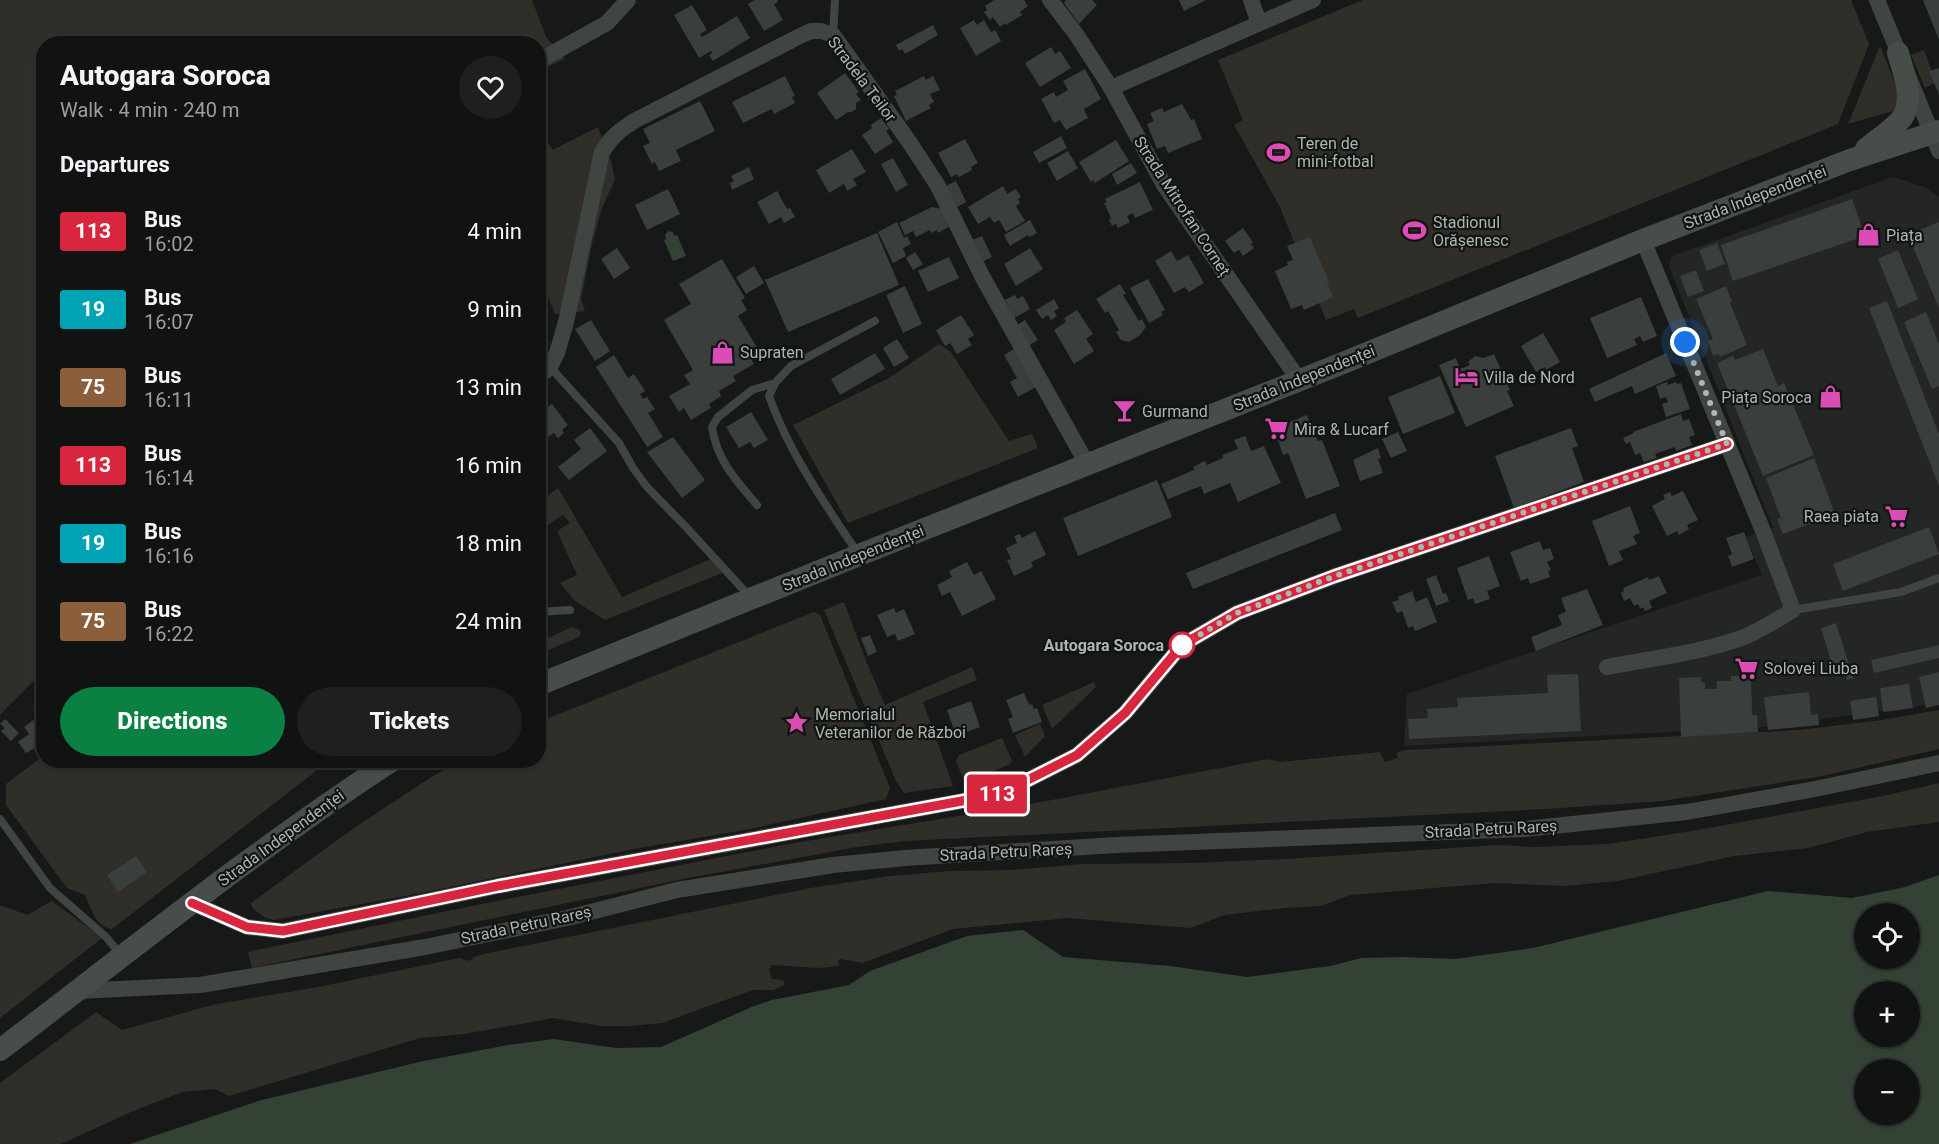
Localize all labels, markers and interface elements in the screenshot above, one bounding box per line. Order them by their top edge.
street label: Stradela Teilor [824,33,901,126]
button: heart [459,56,522,119]
text: Autogara Soroca [60,59,271,92]
text: Walk · 4 min · 240 m [60,98,239,122]
street label: Strada Mitrofan Corneț [1129,133,1234,280]
place label: Teren de mini-fotbal [1297,134,1374,171]
sports icon: Teren de mini-fotbal [1266,139,1292,165]
text: Departures [60,152,170,177]
street label: Strada Independenței [1681,161,1829,234]
text: Bus [144,207,182,232]
place label: Stadionul Orășenesc [1433,213,1509,251]
sports icon: Stadionul Orășenesc [1402,218,1428,244]
text: 113 [75,219,111,243]
text: 4 min [467,219,522,244]
shop icon: Piața [1855,222,1881,248]
place label: Piața [1886,226,1923,246]
text: 16:02 [144,232,194,256]
text: Bus [144,285,182,310]
text: 19 [81,297,105,321]
text: 9 min [467,297,522,322]
text: 16:07 [144,310,194,334]
your location [1670,327,1700,357]
shop icon: Supraten [709,339,735,365]
street label: Strada Independenței [1230,341,1378,416]
place label: Supraten [740,343,804,362]
text: Bus [144,363,182,388]
hotel icon: Villa de Nord [1453,364,1479,390]
place label: Villa de Nord [1484,368,1575,387]
text: 75 [81,375,105,399]
text: 13 min [455,375,522,400]
shop icon: Piața Soroca [1817,384,1843,410]
text: 16:11 [144,388,194,412]
place label: Piața Soroca [1721,388,1812,408]
bar icon: Gurmand [1111,398,1137,424]
place label: Gurmand [1142,402,1208,421]
supermarket icon: Mira & Lucarf [1263,416,1289,442]
place label: Mira & Lucarf [1294,420,1389,439]
text: Bus [144,441,182,466]
text: 113 [75,453,111,477]
text: 16 min [455,453,522,478]
text: 16:14 [144,466,194,490]
supermarket icon: Raea piata [1884,503,1910,529]
place label: Raea piata [1804,507,1879,526]
text: Bus [144,519,182,544]
street label: Strada Independenței [779,521,927,596]
text: 19 [81,531,105,555]
text: 18 min [455,531,522,556]
text: 16:16 [144,544,194,568]
text: Bus [144,597,182,622]
text: 75 [81,609,105,633]
text: 24 min [455,609,522,634]
text: 16:22 [144,622,194,646]
marker: Autogara Soroca [1169,632,1195,658]
place label: Autogara Soroca [1044,636,1164,655]
supermarket icon: Solovei Liuba [1733,655,1759,681]
place label: Solovei Liuba [1764,659,1859,678]
button: Directions [60,687,285,756]
button: Tickets [297,687,522,756]
place label: Memorialul Veteranilor de Război [815,705,966,742]
place icon: Memorialul Veteranilor de Război [784,710,810,736]
line badge: 113 [962,774,1032,814]
text: 113 [979,782,1015,806]
street label: Strada Independenței [214,786,348,891]
street label: Strada Petru Rareș [1424,816,1558,843]
street label: Strada Petru Rareș [939,839,1073,866]
street label: Strada Petru Rareș [459,902,593,949]
map controls [1854,903,1920,1125]
button: locate [1854,903,1920,969]
button: + [1854,981,1920,1047]
button: − [1854,1059,1920,1125]

